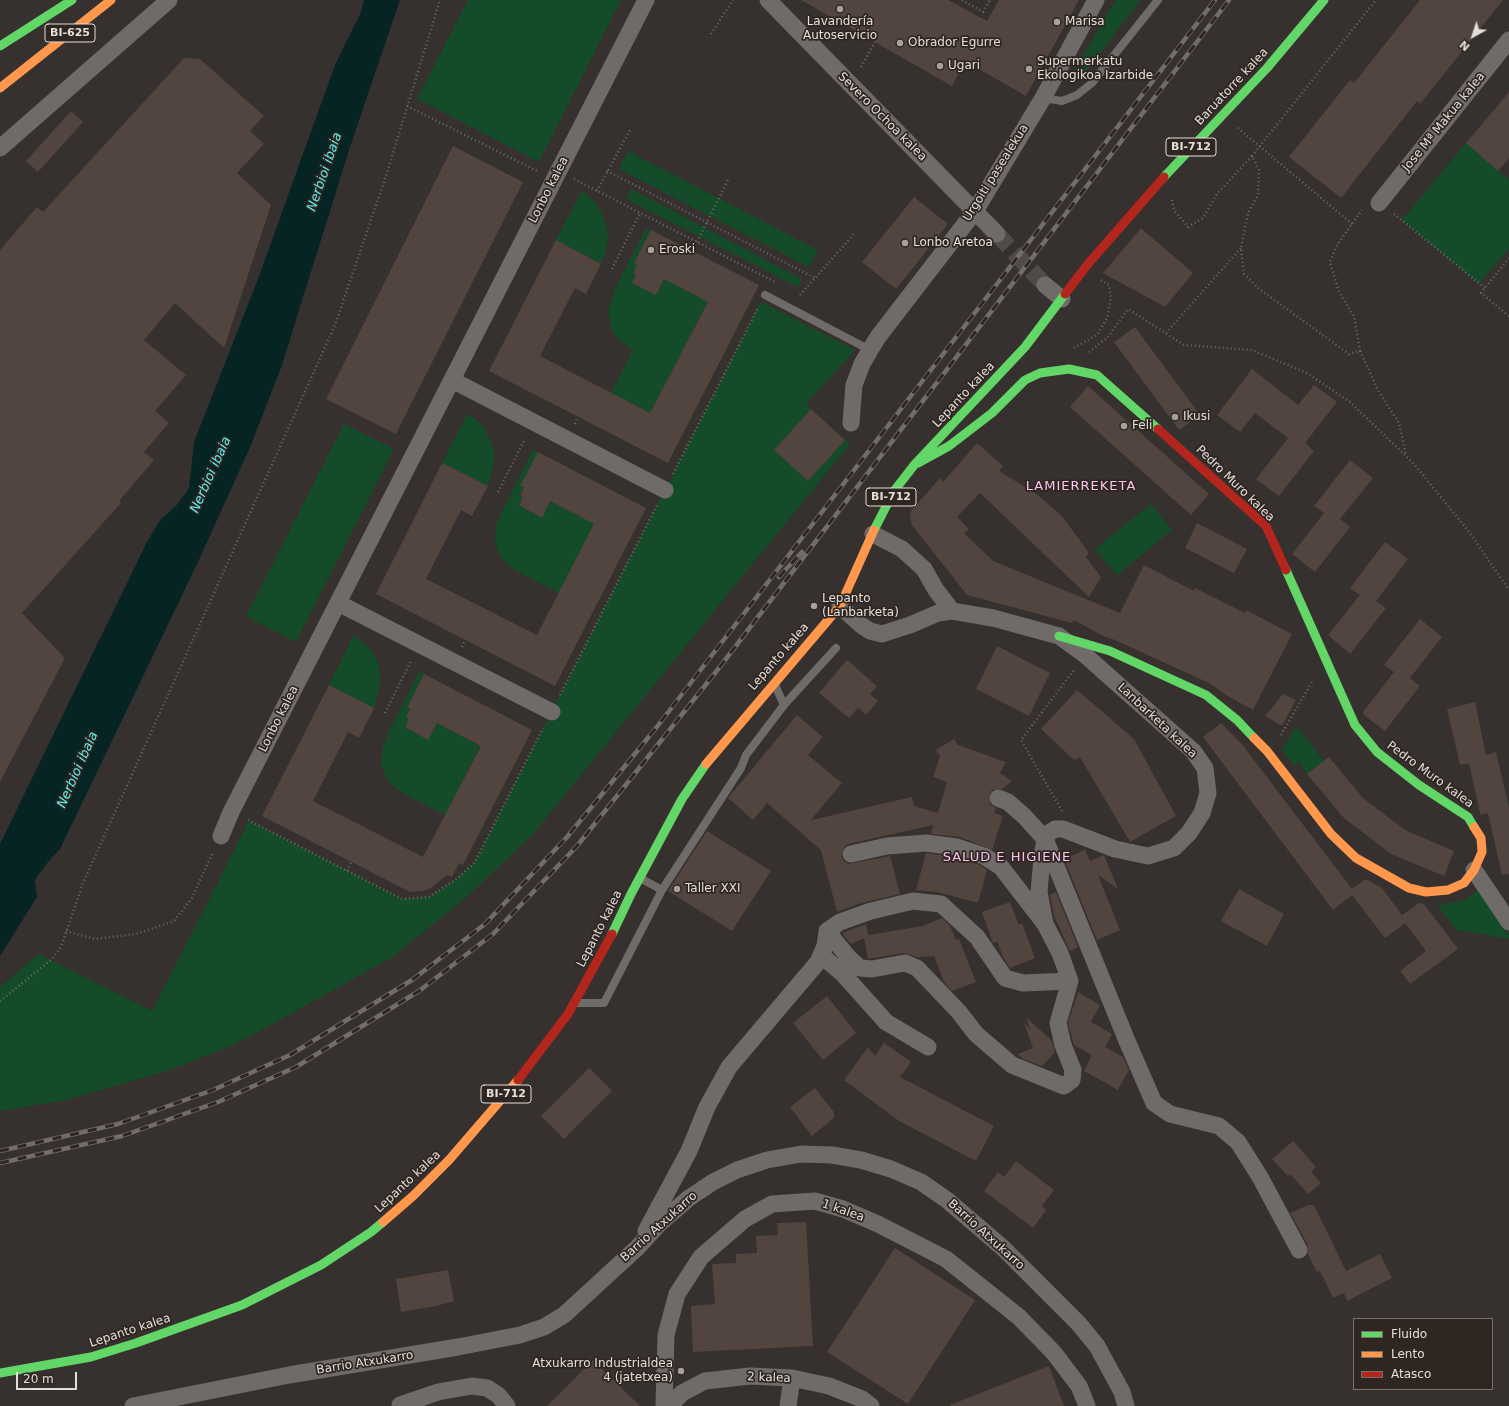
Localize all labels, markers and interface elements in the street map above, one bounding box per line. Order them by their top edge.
marker: Lavandería Autoservicio [835,4,845,14]
place label: Lavandería Autoservicio [803,15,877,43]
place label: Marisa [1065,15,1105,29]
north arrow [1453,16,1493,56]
marker: Marisa [1052,17,1062,27]
road number: BI-625 [45,24,95,42]
place label: Obrador Egurre [908,36,1001,50]
marker: Obrador Egurre [895,38,905,48]
text: N [1457,38,1473,54]
street label: Baruatorre kalea [1193,45,1271,129]
place label: Supermerkatu Ekologikoa Izarbide [1037,55,1153,83]
place label: Ugari [948,59,980,73]
marker: Ugari [935,61,945,71]
marker: Supermerkatu Ekologikoa Izarbide [1024,64,1034,74]
street label: Severo Ochoa kalea [835,70,929,164]
street label: Jose Mª Makua kalea [1400,70,1488,174]
street label: Urgoiti pasealekua [960,122,1032,224]
water label: Nerbioi ibaia [304,131,346,213]
road number: BI-712 [1166,138,1216,156]
street label: Lonbo kalea [526,154,572,226]
place label: Lonbo Aretoa [913,236,993,250]
marker: Lonbo Aretoa [900,238,910,248]
place label: Eroski [659,243,695,257]
marker: Eroski [646,245,656,255]
street label: Lepanto kalea [930,359,998,431]
place label: Ikusi [1183,410,1210,424]
marker: Ikusi [1170,412,1180,422]
place label: Feli [1132,419,1152,433]
marker: Feli [1119,421,1129,431]
water label: Nerbioi ibaia [187,434,235,516]
street label: Pedro Muro kalea [1193,443,1277,525]
district label: LAMIERREKETA [1026,479,1136,495]
road number: BI-712 [866,488,916,506]
place label: Lepanto (Lanbarketa) [822,592,899,620]
marker: Lepanto (Lanbarketa) [809,601,819,611]
street label: Lepanto kalea [746,620,812,694]
street label: Lanbarketa kalea [1114,680,1200,762]
street label: Lonbo kalea [256,683,302,755]
water label: Nerbioi ibaia [54,729,102,811]
street label: Pedro Muro kalea [1384,739,1476,811]
district label: SALUD E HIGIENE [943,850,1071,866]
place label: Taller XXI [685,882,740,896]
marker: Taller XXI [672,884,682,894]
street label: Lepanto kalea [574,888,626,970]
road number: BI-712 [481,1085,531,1103]
street label: Lepanto kalea [372,1148,444,1216]
street label: Barrio Atxukarro [618,1189,700,1265]
street label: 1 kalea [820,1197,866,1225]
street label: Barrio Atxukarro [945,1197,1027,1273]
street label: Lepanto kalea [88,1311,172,1351]
legend [1353,1318,1493,1390]
text: Fluido [1391,1327,1427,1341]
text: Lento [1391,1347,1425,1361]
street label: Barrio Atxukarro [315,1348,415,1378]
place label: Atxukarro Industrialdea 4 (jatetxea) [532,1357,673,1385]
scale bar [18,1364,79,1390]
marker: Atxukarro Industrialdea 4 (jatetxea) [676,1366,686,1376]
text: Atasco [1391,1367,1431,1381]
street label: 2 kalea [747,1370,791,1386]
text: 20 m [23,1372,54,1386]

